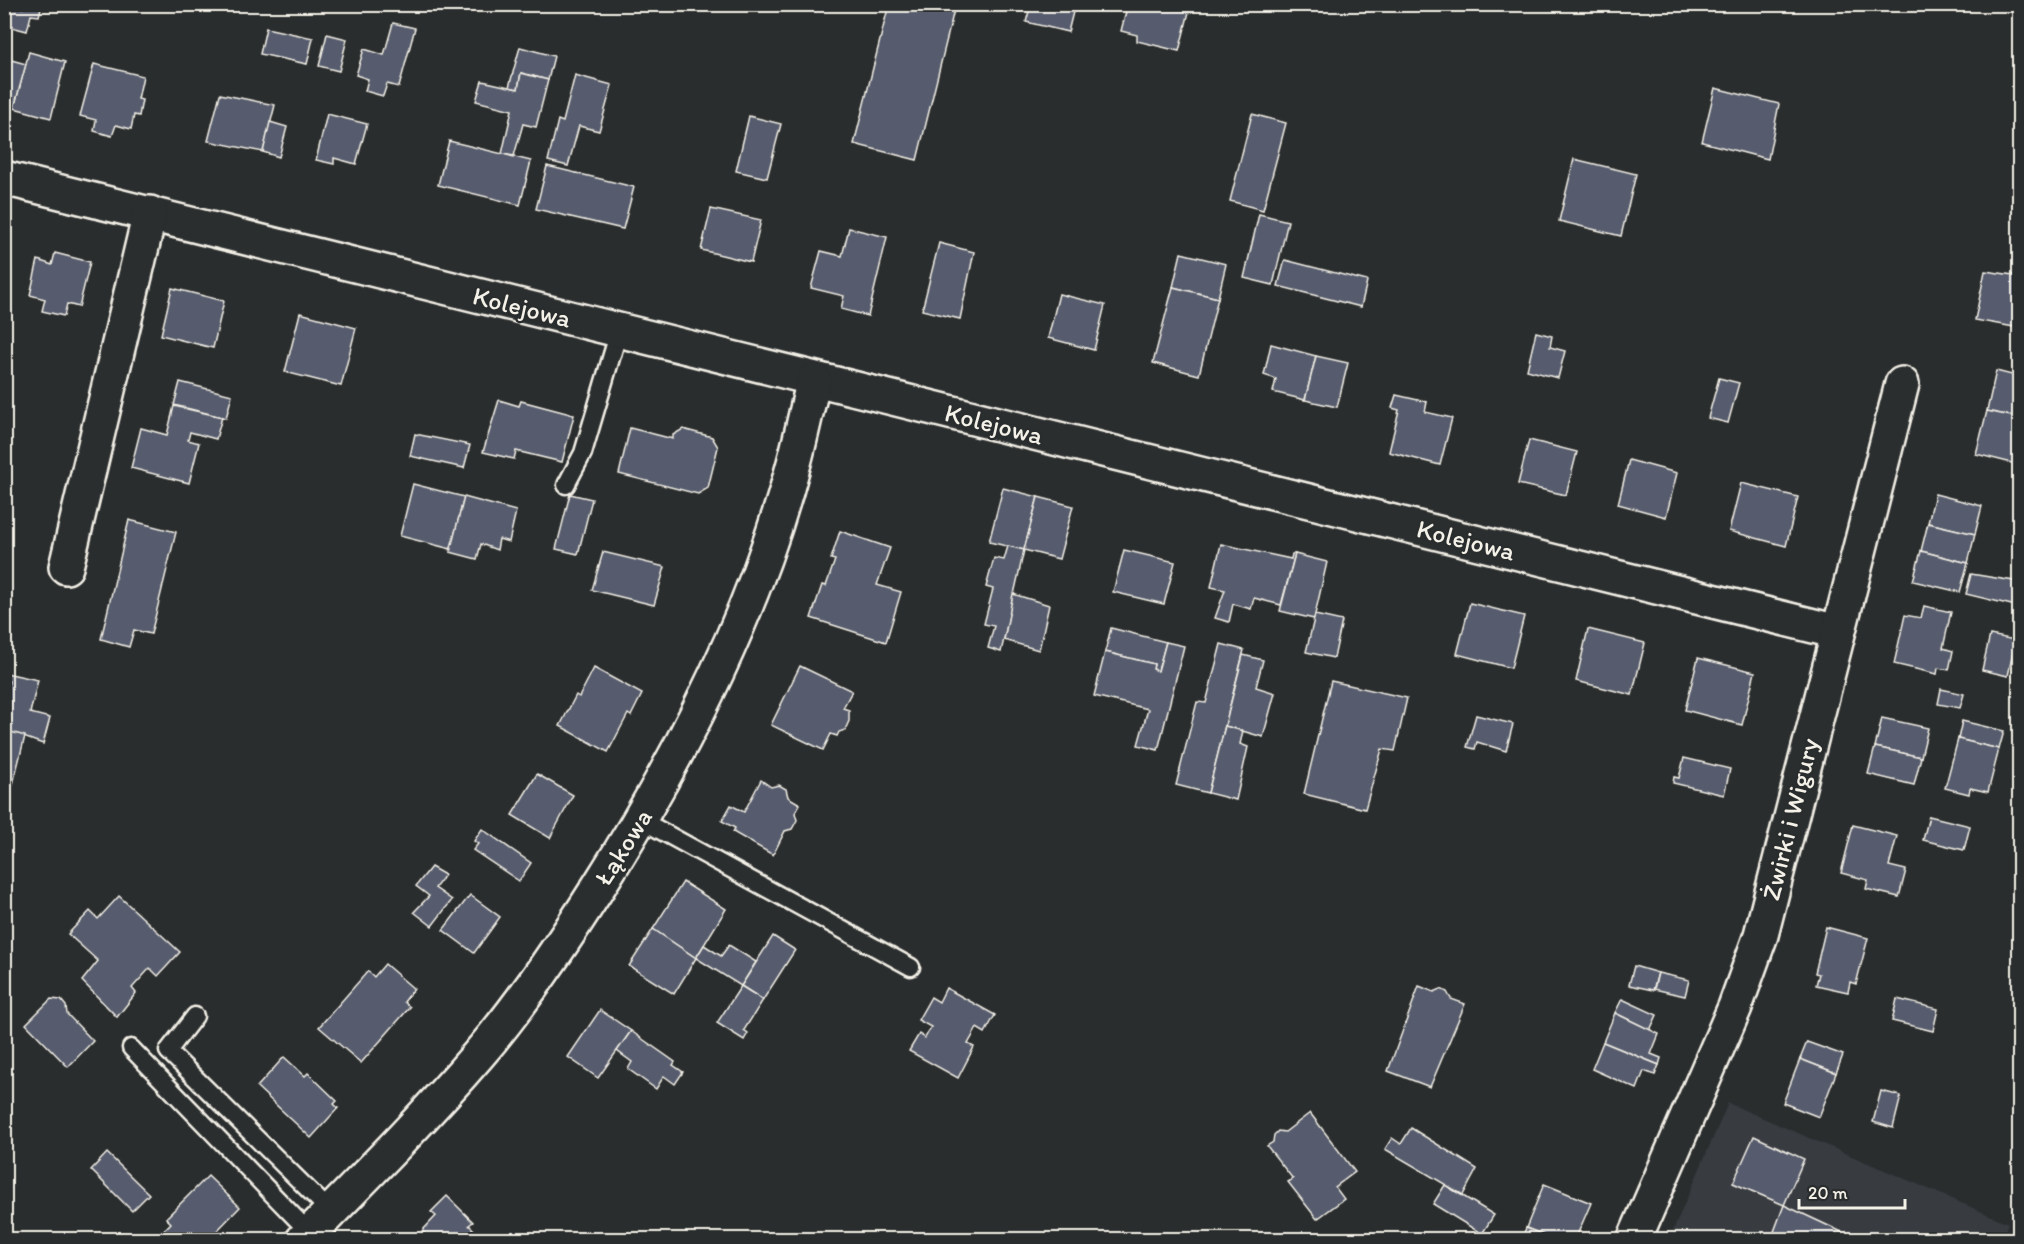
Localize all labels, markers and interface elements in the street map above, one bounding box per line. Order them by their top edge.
street label: Kolejowa [469,279,575,335]
street label: Kolejowa [941,396,1047,452]
street label: Kolejowa [1413,512,1519,568]
street label: Żwirki i Wigury [1754,735,1826,903]
street label: Łąkowa [587,803,659,891]
scale bar [1799,1172,1906,1210]
text: 20 m [1808,1182,1848,1204]

